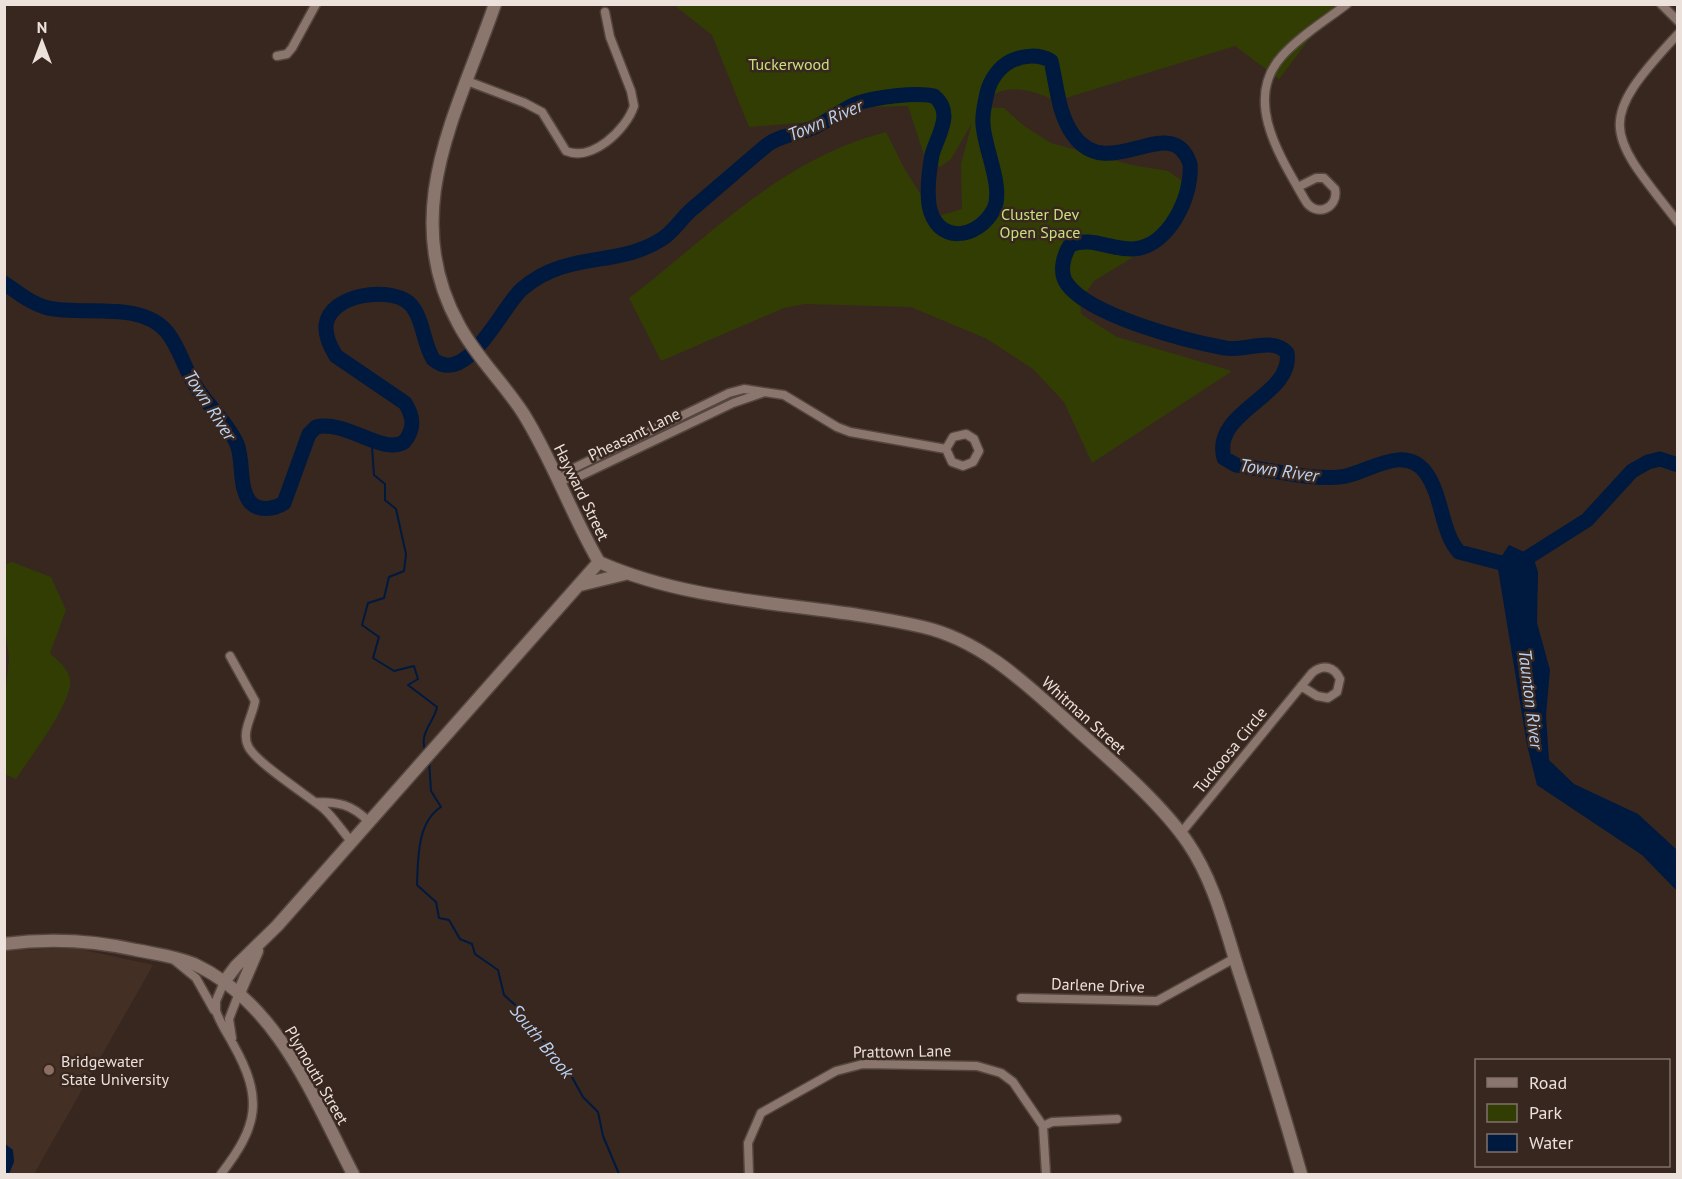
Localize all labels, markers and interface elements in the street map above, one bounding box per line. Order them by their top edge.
north arrow [12,12,72,72]
text: N [37,17,47,37]
park label: Tuckerwood [748,54,830,74]
water label: Town River [784,93,867,146]
park label: Cluster Dev Open Space [1000,204,1080,242]
water label: Town River [179,365,242,446]
street label: Pheasant Lane [585,403,683,465]
street label: Hayward Street [550,440,614,544]
water label: Town River [1238,453,1321,487]
water label: Taunton River [1513,648,1549,751]
street label: Whitman Street [1038,672,1131,758]
street label: Tuckoosa Circle [1189,703,1271,797]
street label: Darlene Drive [1051,973,1145,997]
water label: South Brook [505,999,580,1084]
street label: Plymouth Street [281,1022,354,1128]
street label: Prattown Lane [853,1040,951,1062]
place label: Bridgewater State University [61,1051,170,1089]
legend [1475,1059,1670,1167]
marker: Bridgewater State University [42,1063,56,1077]
text: Road [1529,1071,1567,1094]
text: Park [1529,1101,1562,1124]
text: Water [1529,1131,1573,1154]

